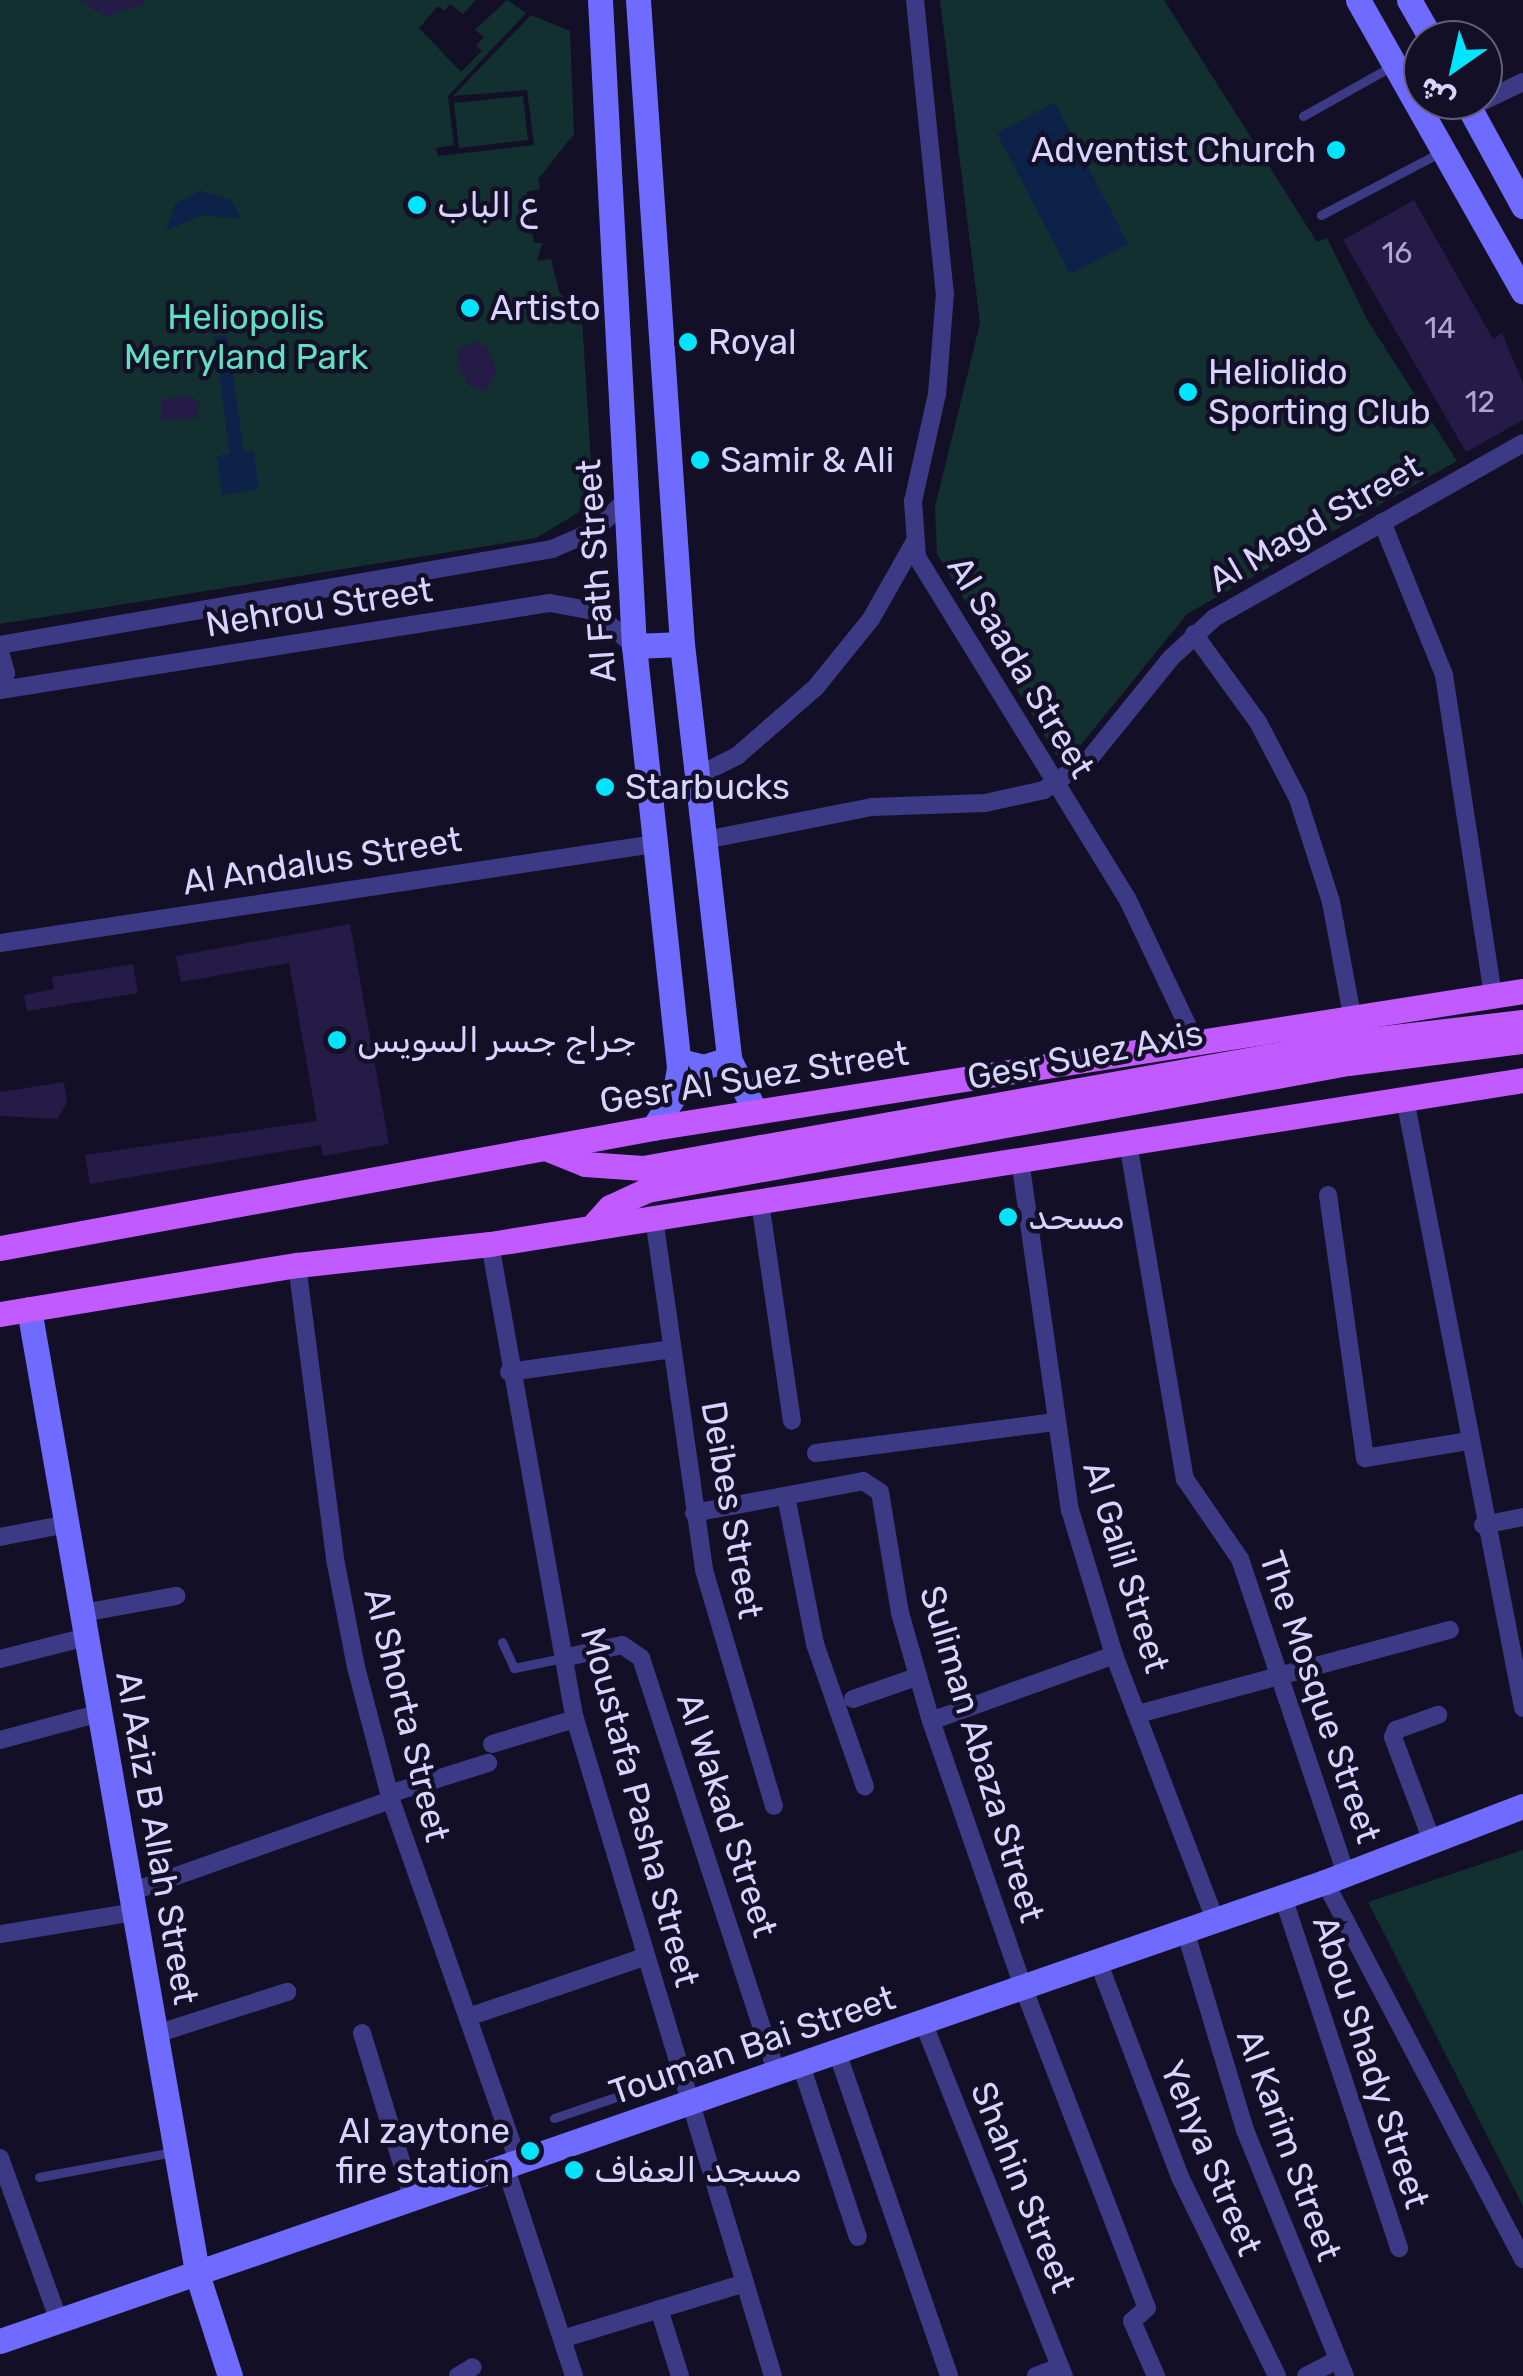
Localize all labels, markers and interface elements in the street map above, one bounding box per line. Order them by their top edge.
north arrow [1403,20,1503,120]
text: ش [1413,70,1461,117]
place label: Adventist Church [1031,129,1316,171]
marker: Adventist Church [1325,139,1347,161]
place label: ع الباب [437,184,539,226]
marker: ع الباب [406,194,428,216]
house number: 16 [1382,235,1412,271]
place label: Artisto [490,287,601,329]
park label: Heliopolis Merryland Park [124,296,368,378]
marker: Artisto [459,297,481,319]
house number: 14 [1424,310,1456,346]
place label: Royal [708,321,797,363]
marker: Royal [677,331,699,353]
place label: Heliolido Sporting Club [1208,351,1431,433]
marker: Heliolido Sporting Club [1177,381,1199,403]
house number: 12 [1465,384,1495,420]
place label: Samir & Ali [720,439,896,481]
street label: Al Magd Street [1201,445,1429,601]
marker: Samir & Ali [689,449,711,471]
street label: Al Fath Street [567,458,625,684]
street label: Al Saada Street [938,549,1104,785]
street label: Nehrou Street [203,568,435,646]
place label: Starbucks [625,766,790,808]
marker: Starbucks [594,776,616,798]
street label: Al Andalus Street [179,818,465,904]
street label: Gesr Suez Axis [963,1011,1207,1099]
place label: جراج جسر السويس [357,1019,636,1061]
marker: جراج جسر السويس [326,1029,348,1051]
street label: Gesr Al Suez Street [596,1032,912,1122]
place label: مسحد [1028,1196,1125,1238]
marker: مسحد [997,1206,1019,1228]
street label: Deibes Street [692,1398,772,1622]
street label: Al Galil Street [1074,1456,1178,1678]
street label: The Mosque Street [1250,1545,1390,1849]
street label: Suliman Abaza Street [911,1580,1053,1928]
street label: Al Shorta Street [355,1584,459,1846]
street label: Moustafa Pasha Street [572,1623,708,1991]
street label: Al Aziz B Allah Street [107,1667,207,2009]
street label: Al Wakad Street [668,1687,786,1943]
street label: Abou Shady Street [1304,1910,1438,2214]
street label: Touman Bai Street [604,1976,900,2114]
street label: Al Karim Street [1228,2024,1350,2266]
street label: Yehya Street [1151,2054,1271,2262]
street label: Shahin Street [962,2076,1084,2298]
place label: Al zaytone fire station [336,2110,510,2192]
marker: Al zaytone fire station [519,2140,541,2162]
place label: مسجد العفاف [594,2149,802,2191]
marker: مسجد العفاف [563,2159,585,2181]

